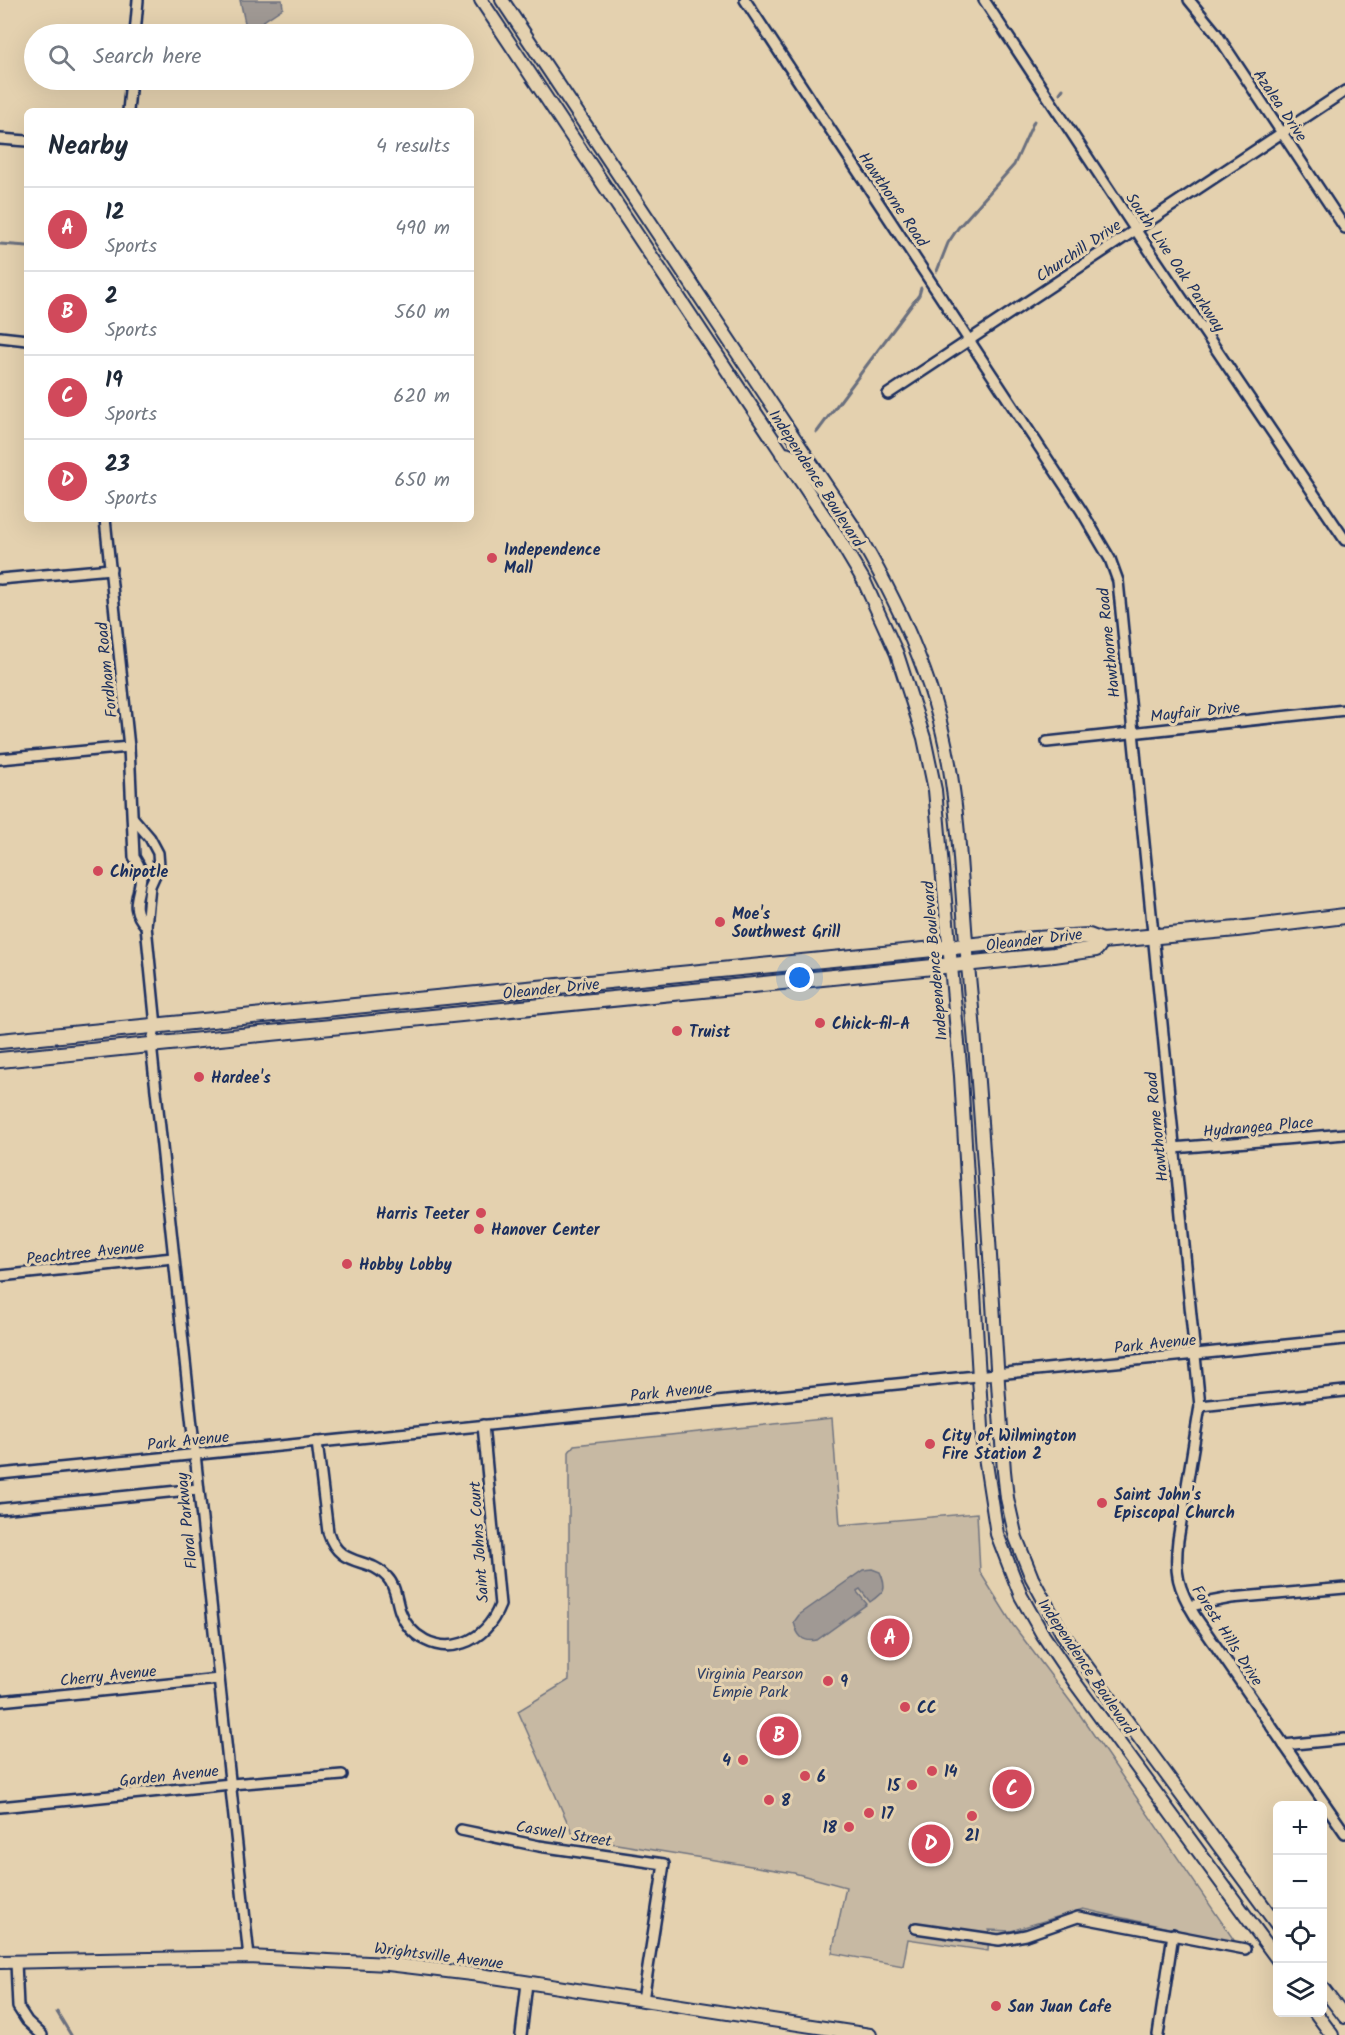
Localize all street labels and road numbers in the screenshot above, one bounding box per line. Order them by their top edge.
street label: Azalea Drive [1246,65,1313,147]
street label: Hawthorne Road [851,147,935,253]
street label: South Live Oak Parkway [1119,188,1231,338]
street label: Churchill Drive [1031,213,1127,289]
street label: Independence Boulevard [762,405,870,554]
street label: Hawthorne Road [1091,586,1128,699]
street label: Fordham Road [90,620,125,719]
street label: Mayfair Drive [1149,695,1241,730]
street label: Independence Boulevard [916,879,955,1042]
street label: Oleander Drive [984,922,1084,959]
street label: Oleander Drive [501,972,601,1007]
street label: Hawthorne Road [1139,1070,1176,1183]
street label: Hydrangea Place [1202,1110,1314,1145]
street label: Peachtree Avenue [25,1235,145,1272]
street label: Park Avenue [1113,1328,1197,1361]
street label: Park Avenue [629,1376,713,1409]
street label: Park Avenue [146,1425,230,1458]
street label: Floral Parkway [170,1471,205,1571]
street label: Saint Johns Court [463,1479,496,1604]
street label: Forest Hills Drive [1185,1580,1269,1691]
street label: Independence Boulevard [1031,1593,1142,1741]
street label: Cherry Avenue [59,1659,158,1694]
street label: Garden Avenue [118,1759,220,1794]
street label: Caswell Street [514,1815,614,1855]
street label: Wrightsville Avenue [373,1936,505,1977]

